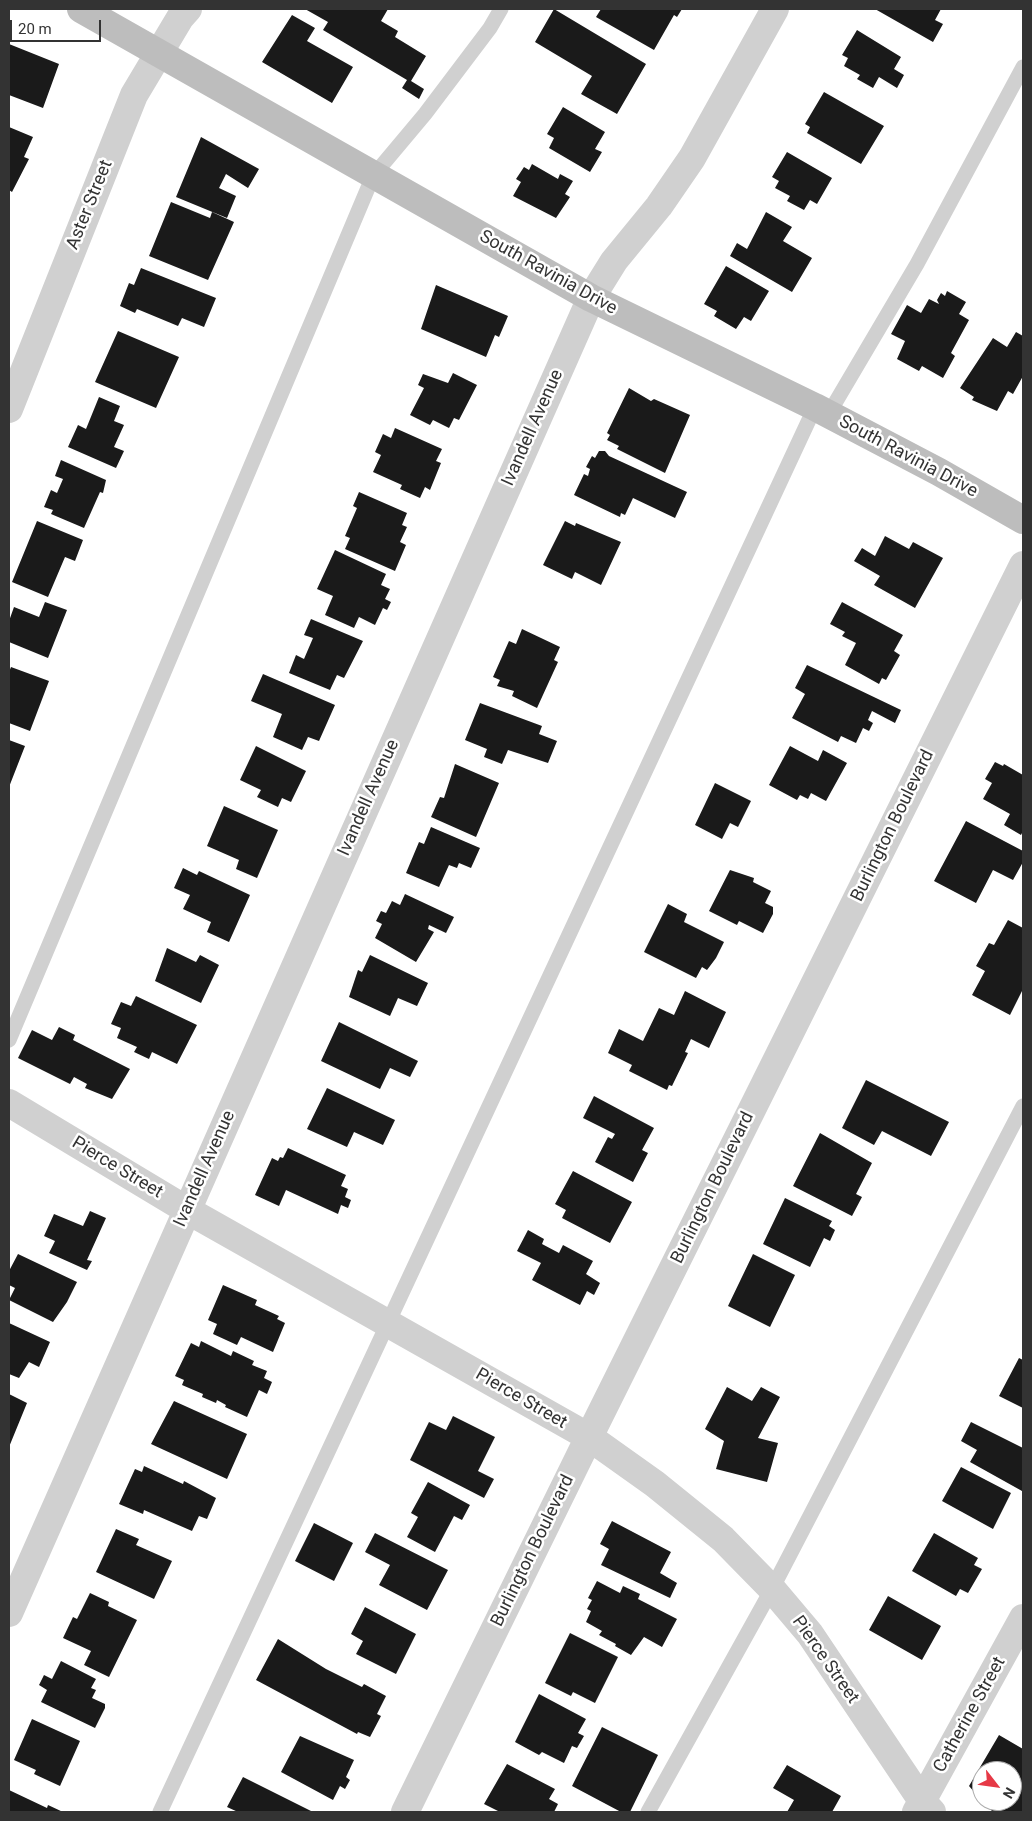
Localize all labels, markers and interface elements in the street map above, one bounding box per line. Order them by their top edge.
scale bar [12,10,104,42]
text: 20 m [18,20,52,38]
street label: Aster Street [62,157,118,253]
street label: South Ravinia Drive [475,226,621,320]
street label: Ivandell Avenue [498,367,568,489]
street label: South Ravinia Drive [835,411,981,503]
street label: Ivandell Avenue [334,737,404,859]
street label: Burlington Boulevard [847,747,939,905]
street label: Ivandell Avenue [170,1108,240,1230]
street label: Burlington Boulevard [667,1109,759,1267]
street label: Pierce Street [68,1132,166,1204]
street label: Pierce Street [471,1364,571,1434]
street label: Burlington Boulevard [487,1472,579,1630]
street label: Pierce Street [787,1612,863,1708]
street label: Catherine Street [929,1653,1011,1777]
north arrow [972,1761,1022,1811]
text: N [1000,1785,1019,1801]

